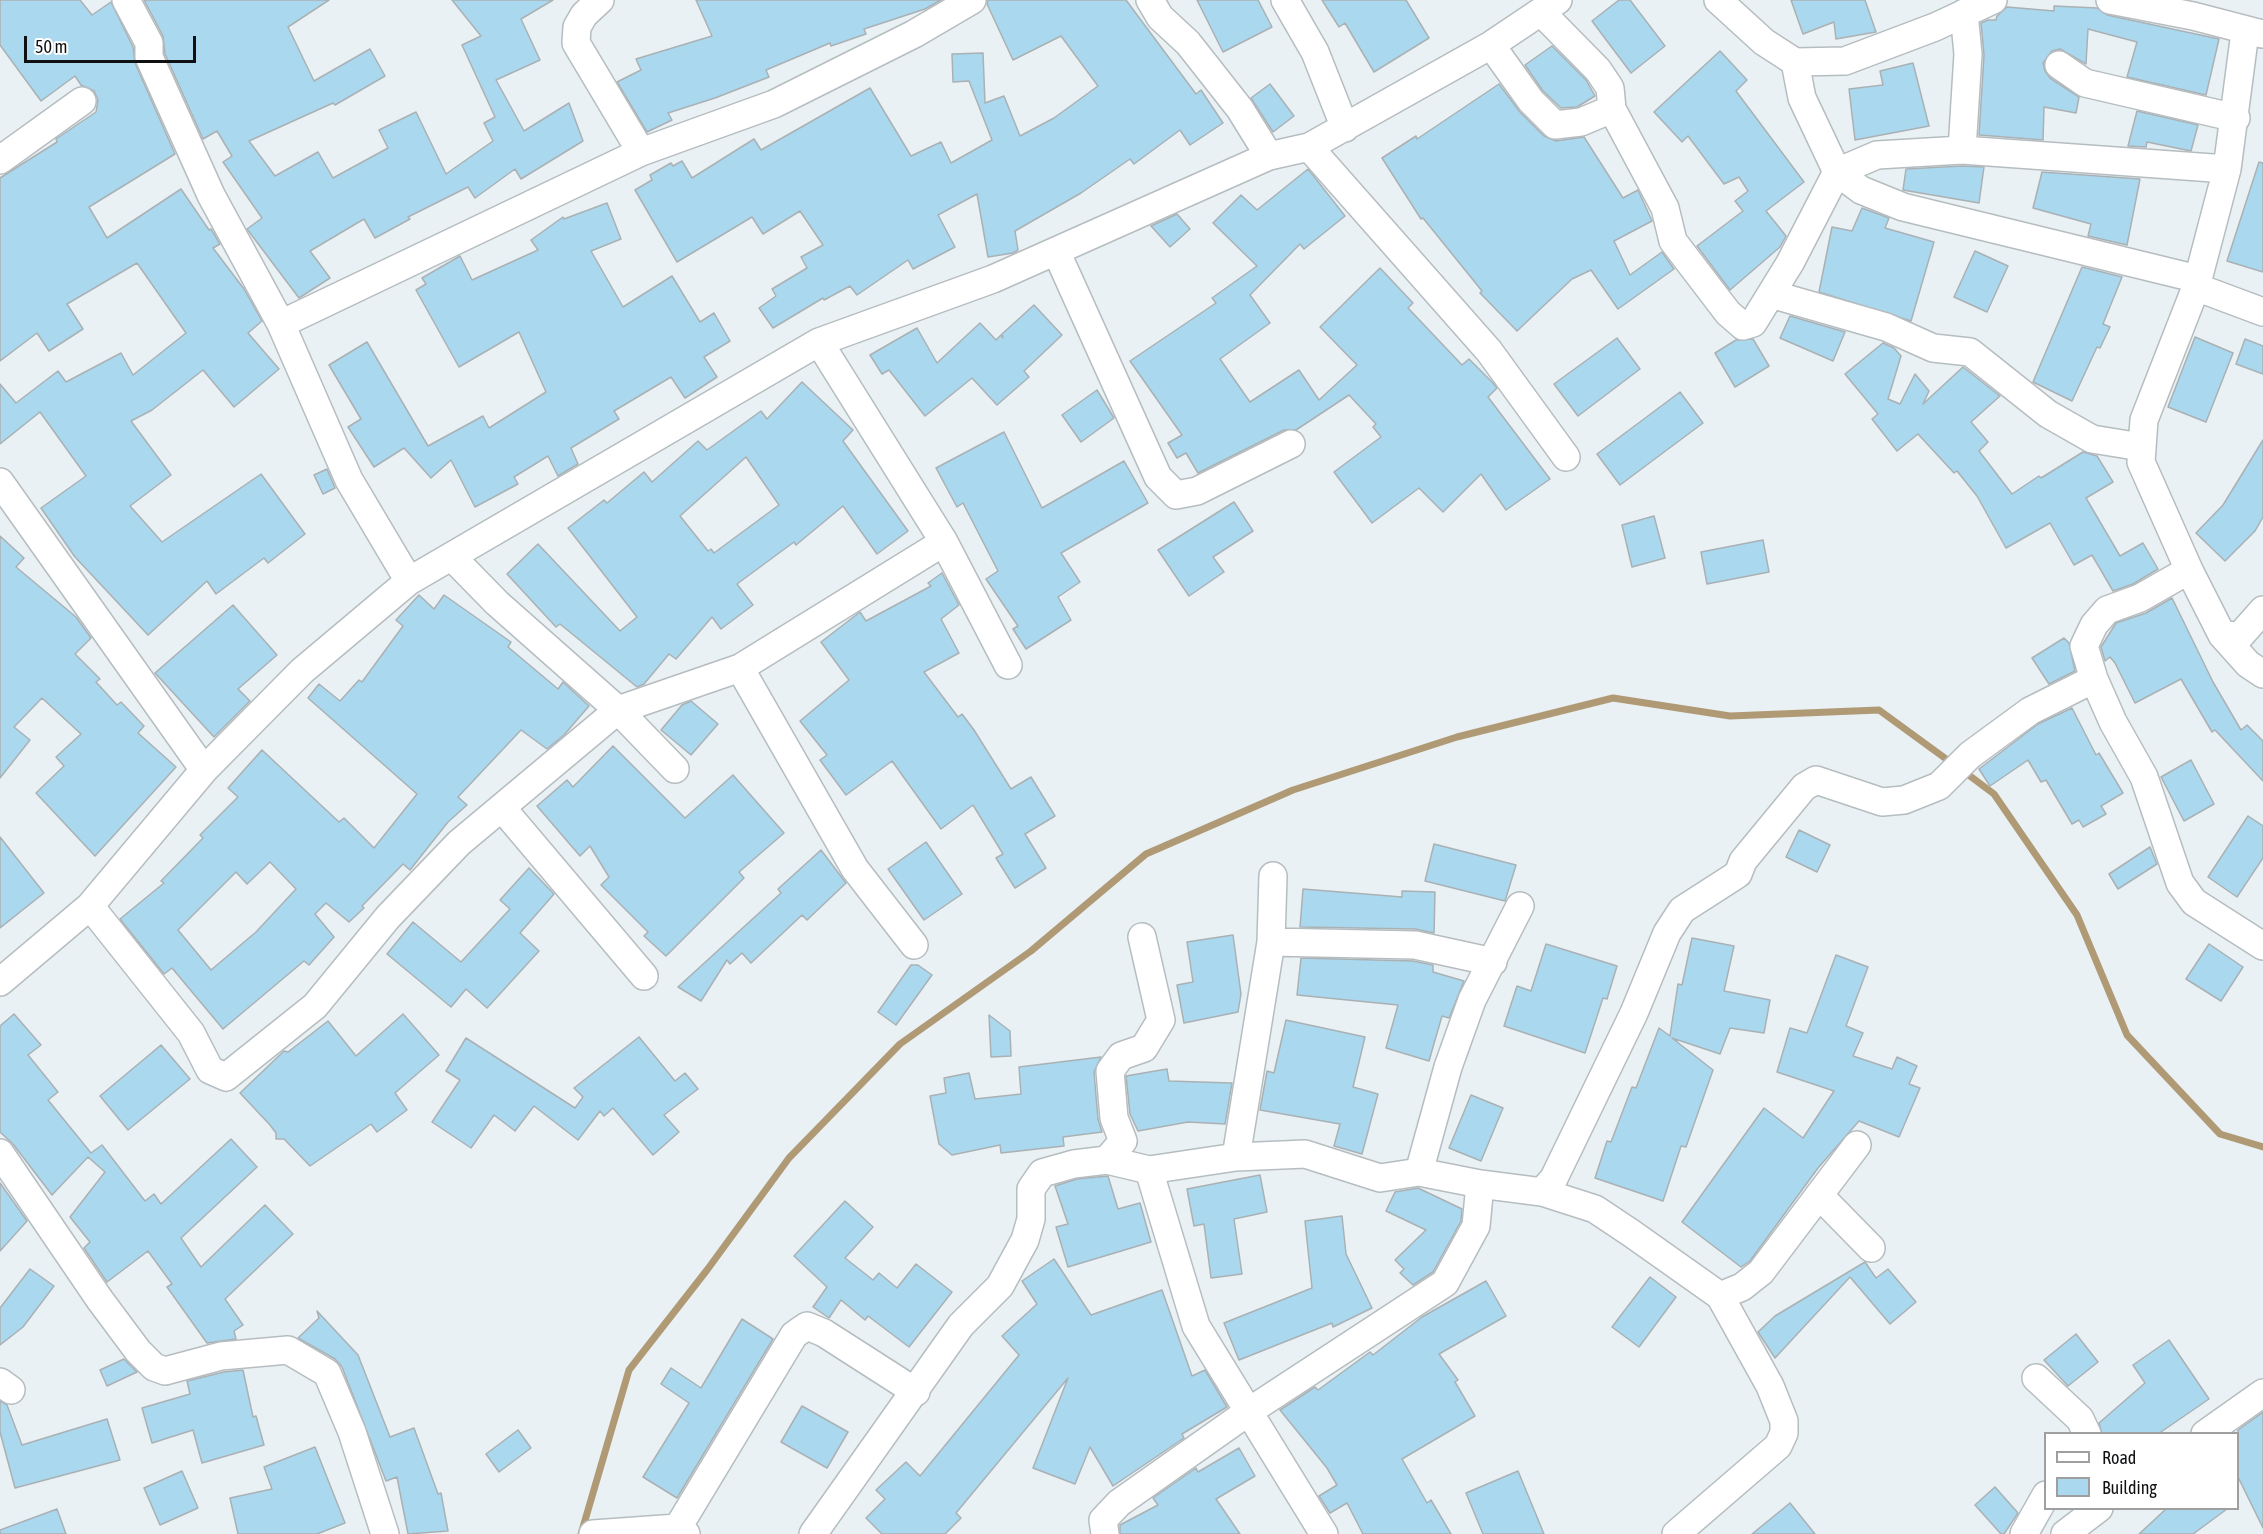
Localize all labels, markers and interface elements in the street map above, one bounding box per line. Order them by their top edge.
scale bar [27,24,200,62]
text: 50 m [35,36,67,57]
legend [2044,1432,2239,1510]
text: Road [2102,1447,2136,1468]
text: Building [2102,1477,2157,1498]

